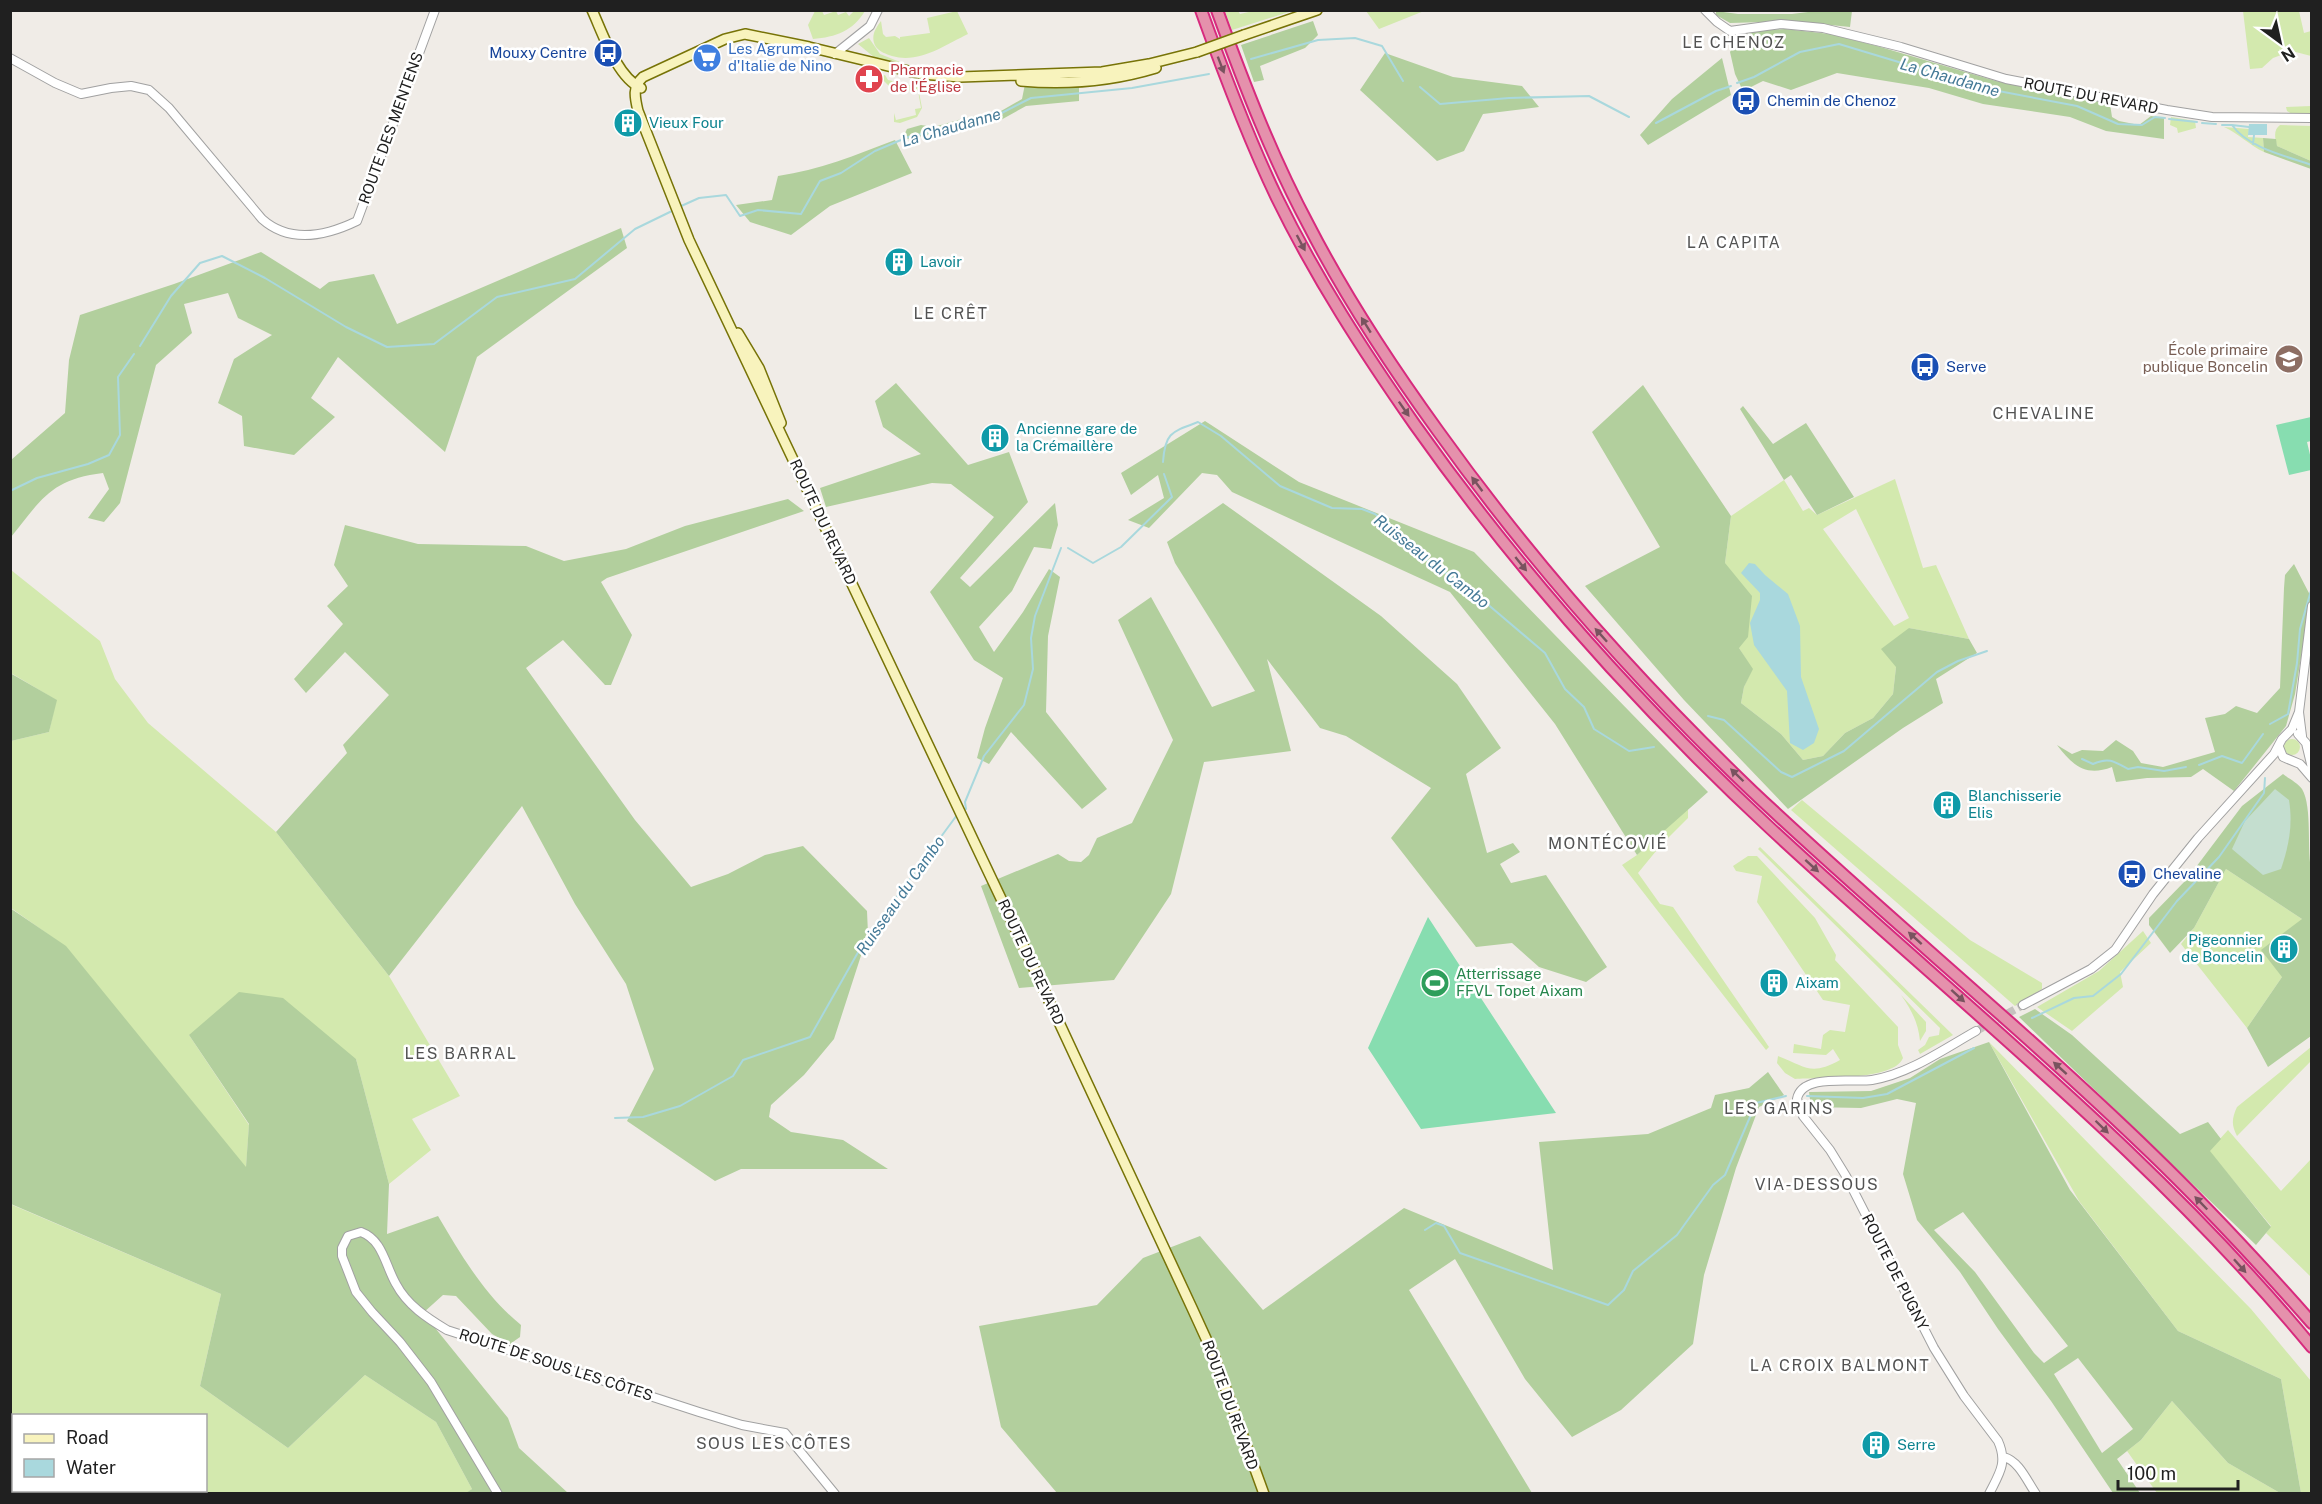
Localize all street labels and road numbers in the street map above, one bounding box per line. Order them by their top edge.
street label: ROUTE DES MENTENS [355,50,426,206]
street label: ROUTE DU REVARD [2022,74,2160,117]
street label: ROUTE DU REVARD [787,456,860,587]
street label: ROUTE DU REVARD [995,896,1068,1027]
street label: ROUTE DE PUGNY [1859,1211,1932,1333]
street label: ROUTE DE SOUS LES CÔTES [457,1325,655,1404]
street label: ROUTE DU REVARD [1199,1338,1262,1472]

